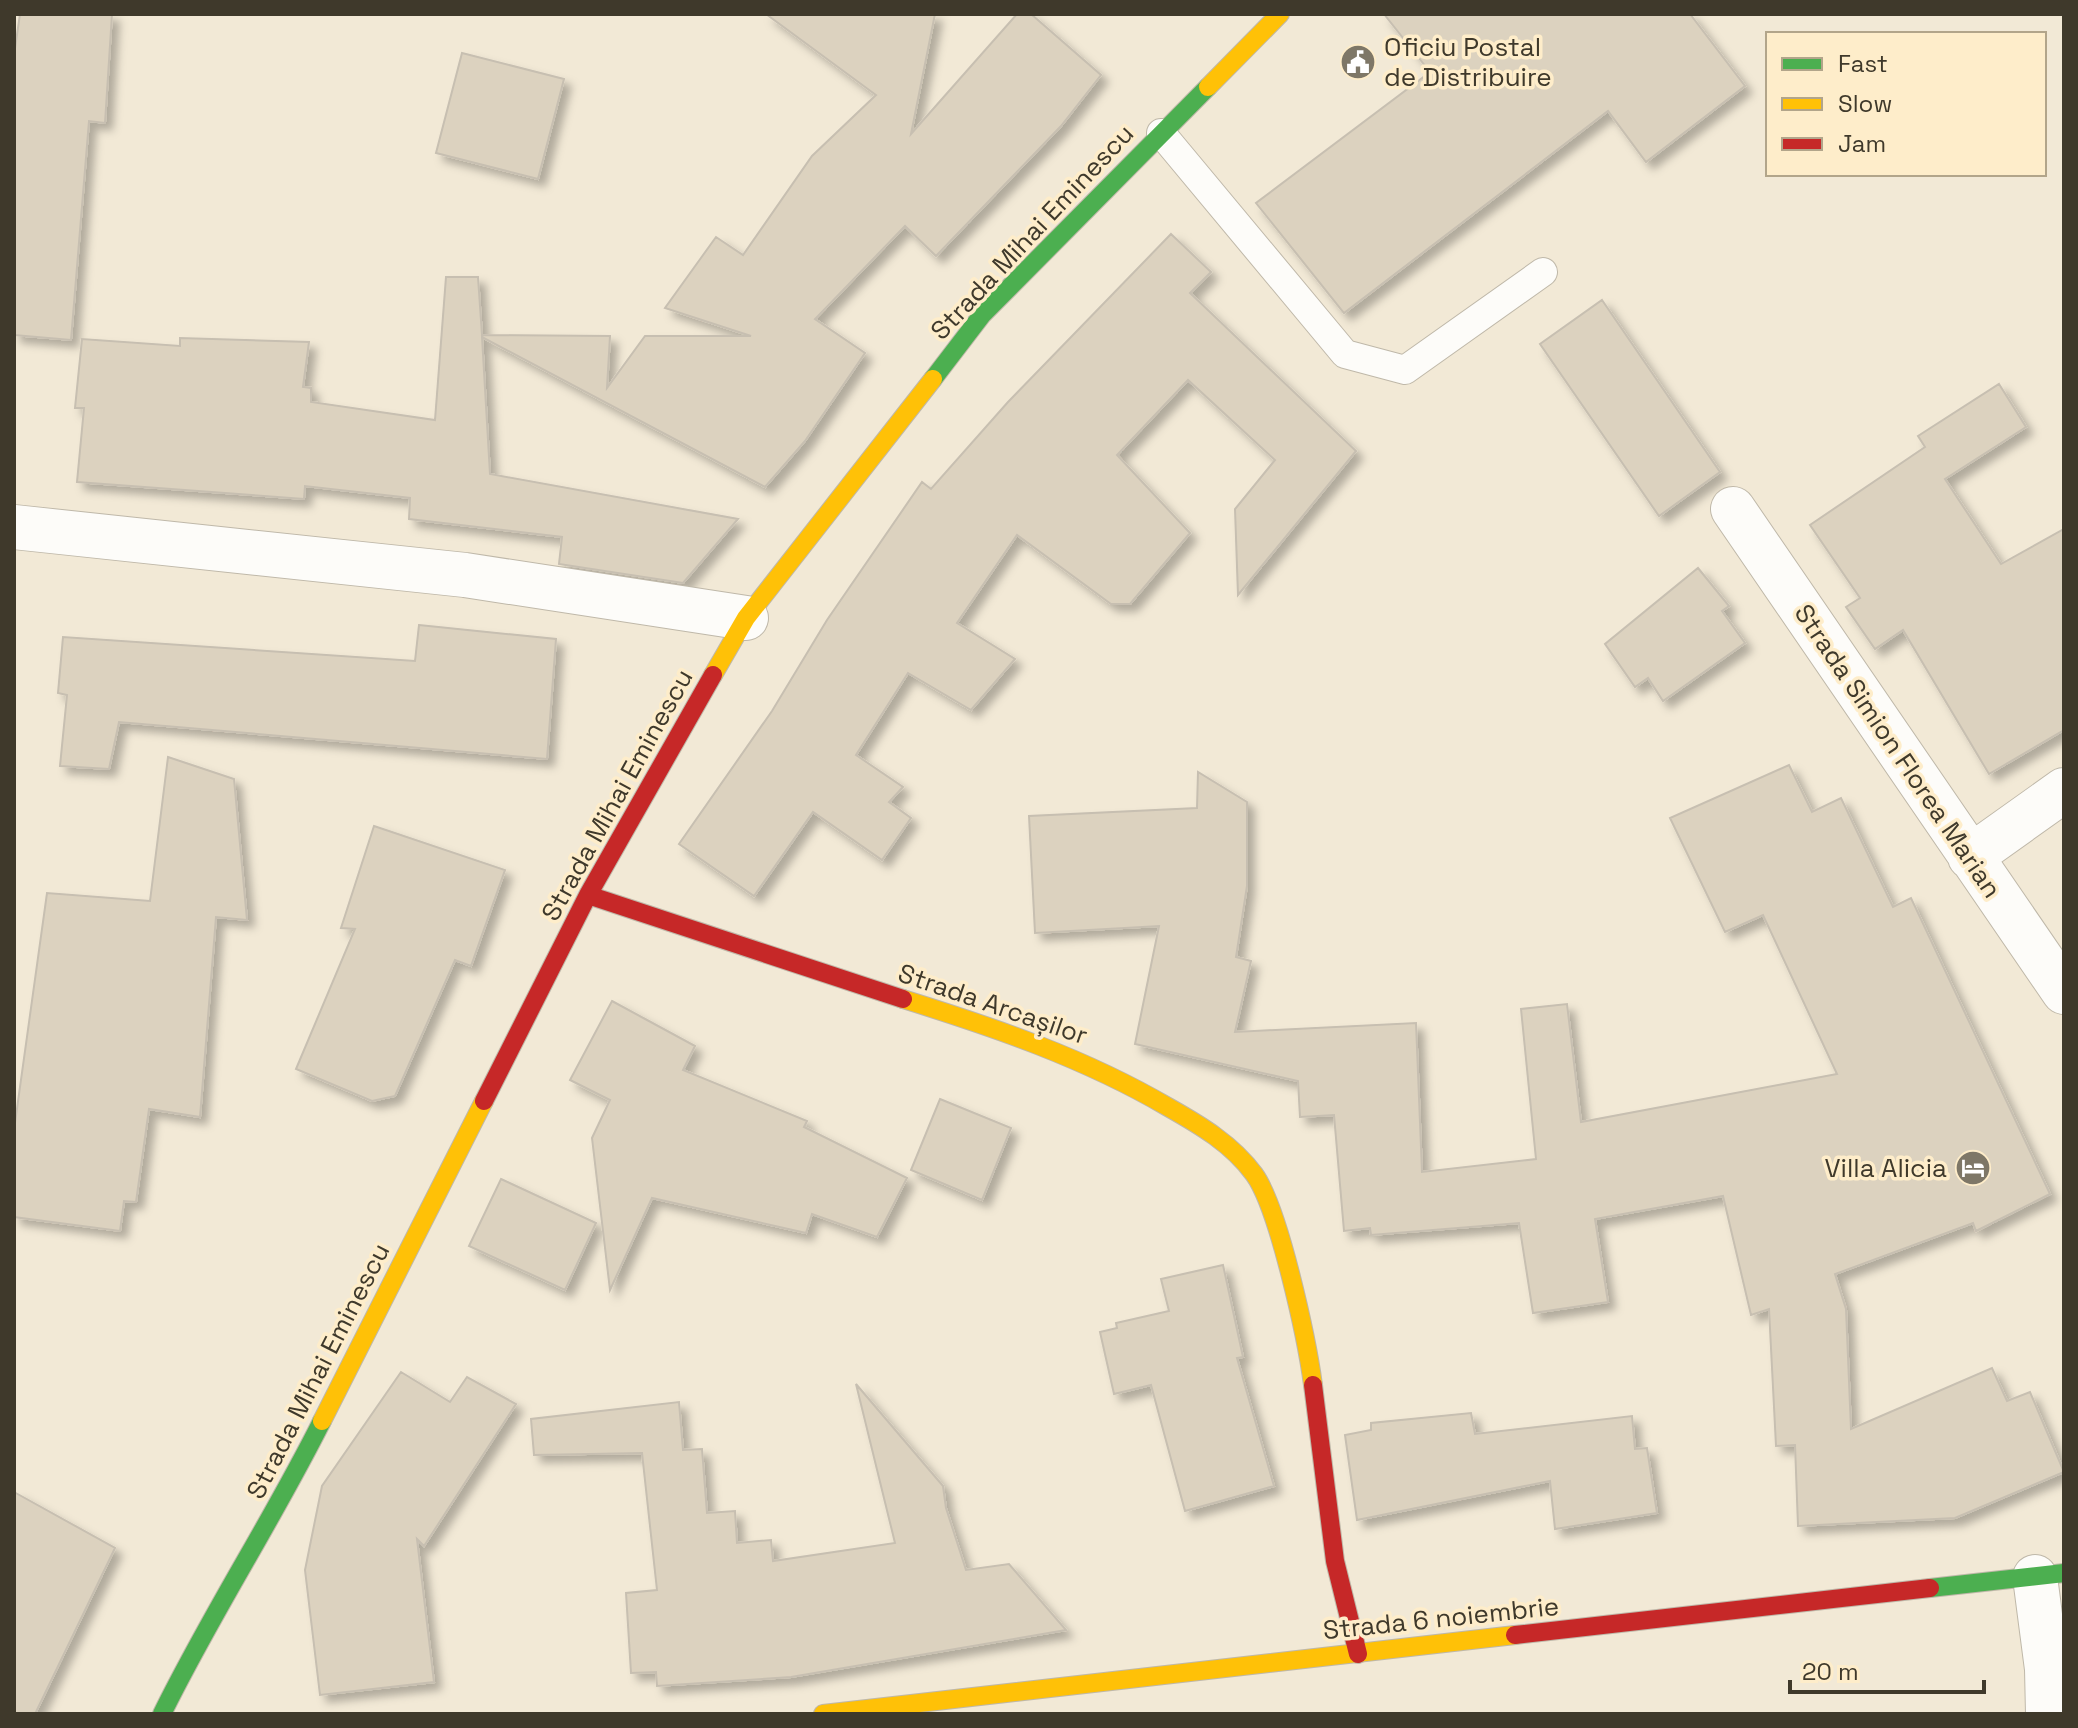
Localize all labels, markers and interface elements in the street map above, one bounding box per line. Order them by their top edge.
place label: Oficiu Postal de Distribuire [1384,30,1552,94]
legend [1766,32,2046,176]
public building icon: Oficiu Postal de Distribuire [1339,43,1377,81]
text: Fast [1838,48,1888,79]
text: Slow [1838,88,1892,119]
street label: Strada Mihai Eminescu [923,117,1141,347]
text: Jam [1838,128,1886,159]
street label: Strada Simion Florea Marian [1787,598,2009,904]
street label: Strada Mihai Eminescu [534,663,700,927]
street label: Strada Arcașilor [894,956,1092,1052]
hotel icon: Villa Alicia [1954,1149,1992,1187]
place label: Villa Alicia [1825,1151,1947,1185]
street label: Strada Mihai Eminescu [239,1237,397,1505]
street label: Strada 6 noiembrie [1321,1589,1561,1647]
scale bar [1790,1644,1984,1694]
text: 20 m [1802,1656,1859,1687]

